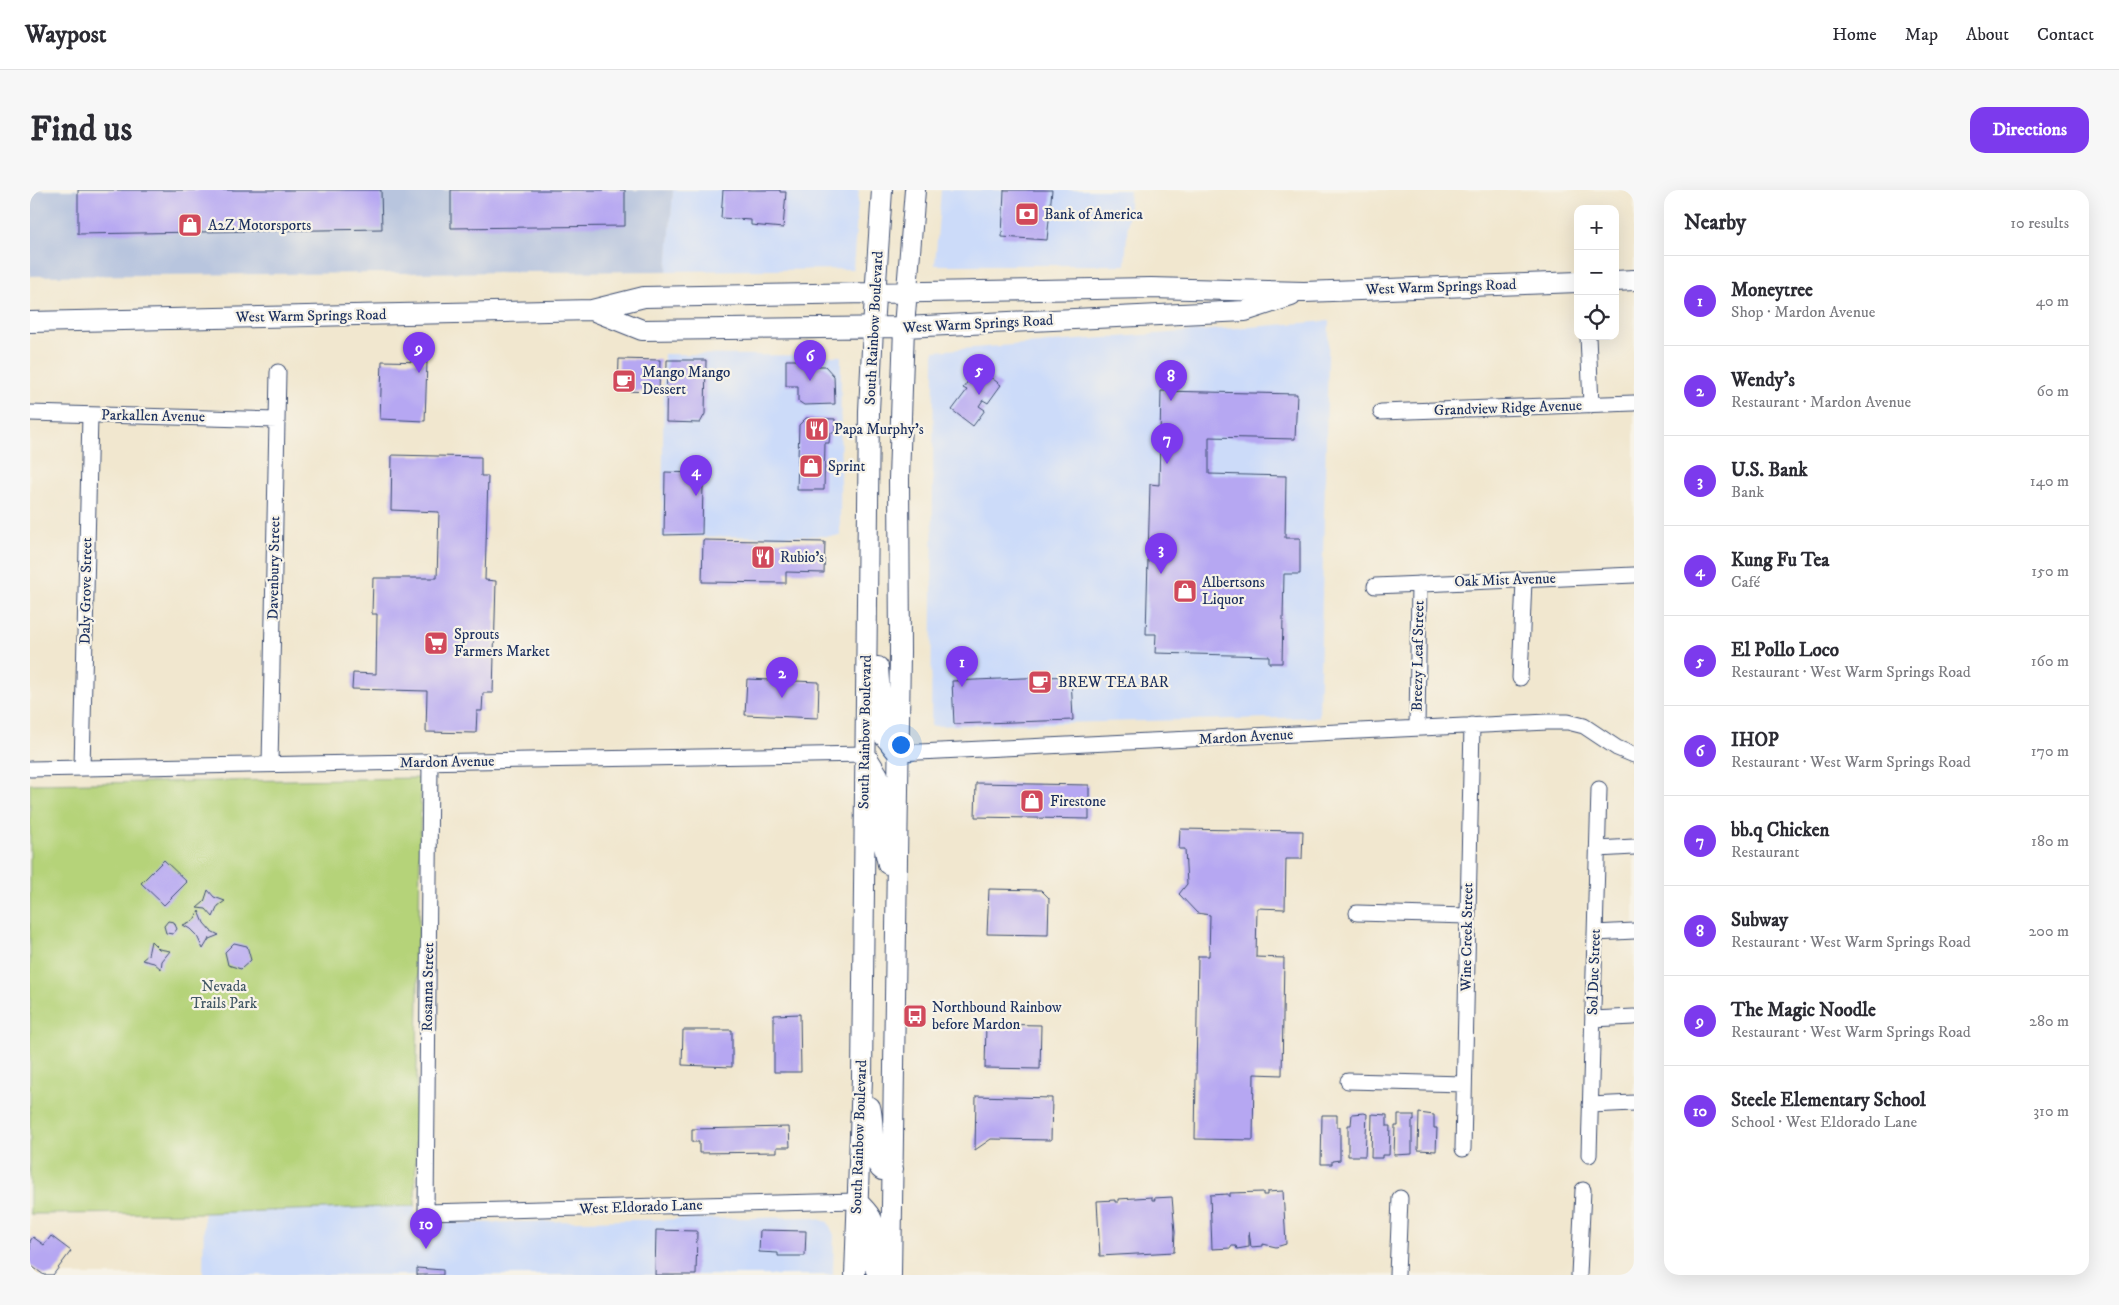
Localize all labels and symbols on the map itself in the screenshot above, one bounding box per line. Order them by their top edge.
bank icon: Bank of America [1014,201,1040,227]
place label: Bank of America [1044,205,1143,224]
shop icon: A2Z Motorsports [177,212,203,238]
place label: A2Z Motorsports [208,216,311,235]
street label: South Rainbow Boulevard [860,250,888,405]
street label: West Warm Springs Road [1364,275,1517,299]
street label: West Warm Springs Road [234,305,387,327]
street label: West Warm Springs Road [901,311,1054,337]
pin: 9 [403,332,435,373]
pin: 6 [794,340,826,381]
pin: 5 [963,354,995,395]
pin: 8 [1155,360,1187,401]
place label: Mango Mango Dessert [642,363,730,399]
cafe icon: Mango Mango Dessert [611,368,637,394]
street label: Grandview Ridge Avenue [1433,396,1583,420]
street label: Parkallen Avenue [101,406,205,426]
restaurant icon: Papa Murphy's [804,416,830,442]
place label: Papa Murphy's [834,420,924,439]
pin: 7 [1151,423,1183,464]
shop icon: Sprint [798,453,824,479]
pin: 4 [680,455,712,496]
place label: Sprint [828,457,866,476]
street label: Davenbury Street [264,516,284,620]
pin: 3 [1145,533,1177,574]
street label: Daly Grove Street [76,537,96,645]
restaurant icon: Rubio's [750,544,776,570]
place label: Rubio's [780,548,824,567]
street label: Oak Mist Avenue [1454,569,1556,591]
place label: Albertsons Liquor [1202,573,1265,609]
shop icon: Albertsons Liquor [1172,578,1198,604]
street label: Breezy Leaf Street [1408,600,1428,712]
place label: Sprouts Farmers Market [454,625,550,661]
supermarket icon: Sprouts Farmers Market [423,630,449,656]
pin: 1 [946,646,978,687]
street label: South Rainbow Boulevard [854,654,876,809]
pin: 2 [766,657,798,698]
cafe icon: BREW TEA BAR [1027,669,1053,695]
place label: BREW TEA BAR [1058,673,1169,692]
street label: Mardon Avenue [1198,725,1294,749]
your location [888,732,914,758]
street label: Mardon Avenue [399,752,495,772]
shop icon: Firestone [1019,788,1045,814]
place label: Firestone [1050,792,1106,811]
street label: Wine Creek Street [1457,882,1477,993]
street label: Sol Duc Street [1583,928,1605,1016]
street label: Rosanna Street [418,942,438,1032]
park label: Nevada Trails Park [191,977,258,1013]
place label: Northbound Rainbow before Mardon [932,998,1062,1034]
bus stop icon: Northbound Rainbow before Mardon [902,1003,928,1029]
street label: South Rainbow Boulevard [847,1059,871,1214]
street label: West Eldorado Lane [578,1195,703,1219]
pin: 10 [410,1208,442,1249]

